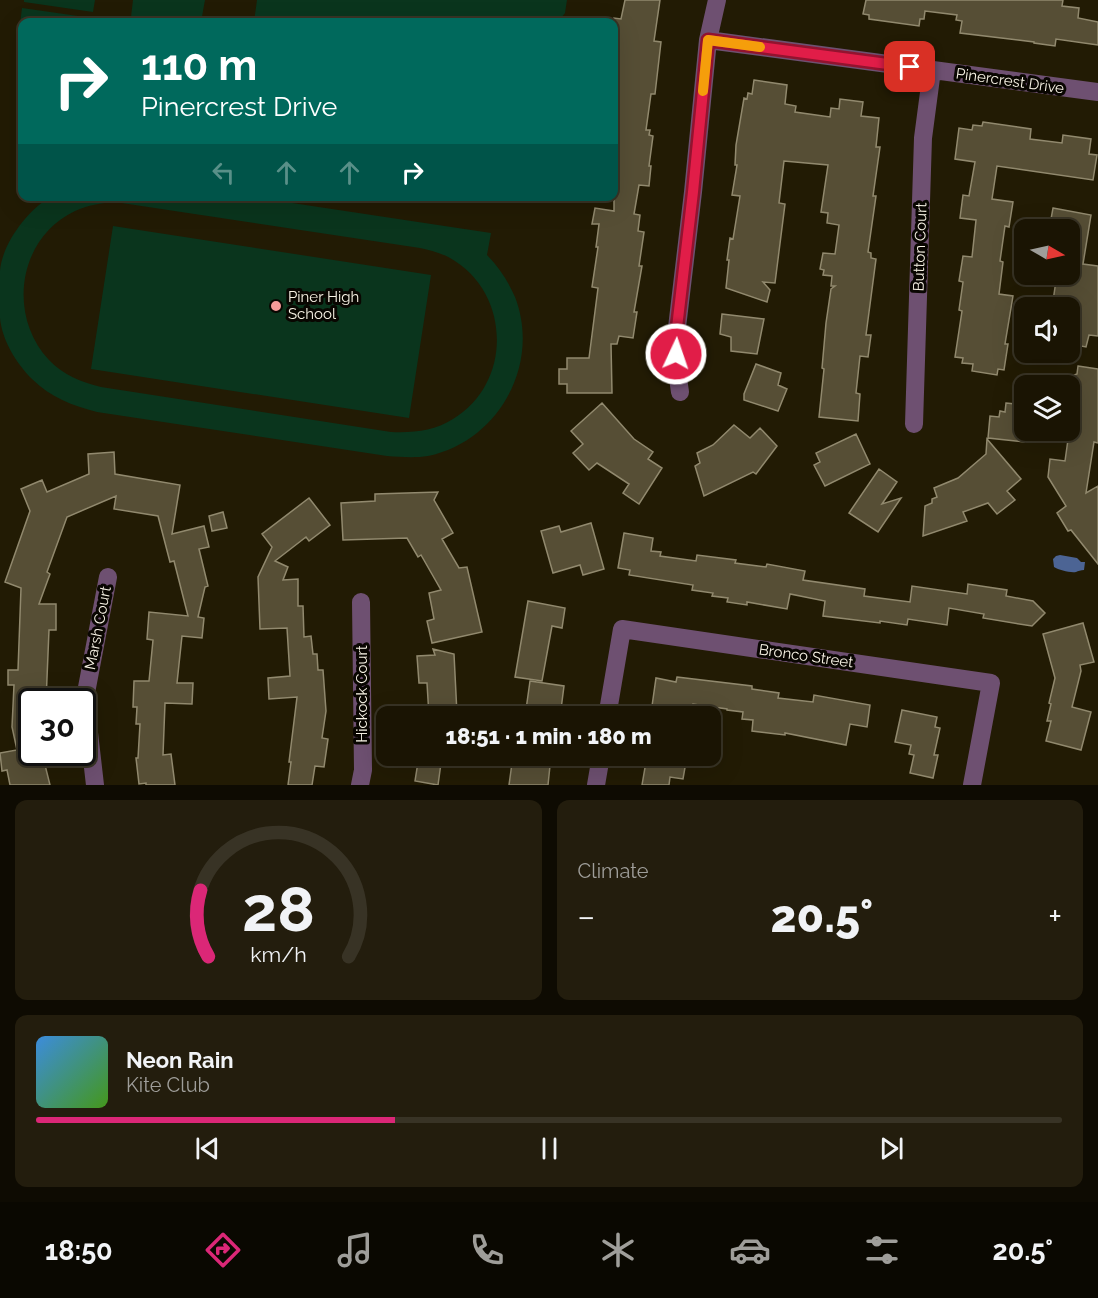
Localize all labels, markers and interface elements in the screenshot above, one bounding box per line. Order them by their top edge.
text: 110 m [141,41,257,90]
pin [884,41,935,92]
icon: right [42,42,120,120]
icon: arrive [893,50,926,83]
street label: Pinercrest Drive [955,64,1065,98]
text: Pinercrest Drive [141,91,337,122]
icon: left [207,156,240,189]
icon: ahead [270,156,303,189]
icon: ahead [333,156,366,189]
icon: right [396,156,429,189]
street label: Button Court [909,202,931,292]
north arrow [1014,219,1080,285]
map controls [1014,219,1080,441]
place label: Piner High School [288,288,359,323]
button: sound [1014,297,1080,363]
marker: Piner High School [269,299,283,313]
position arrow [644,322,708,386]
button: layers [1014,375,1080,441]
street label: Marsh Court [81,585,115,671]
street label: Bronco Street [758,640,854,672]
street label: Hickock Court [353,645,371,743]
speed limit sign: 30 [18,688,96,766]
text: 18:51 · 1 min · 180 m [446,723,651,749]
text: Climate [578,859,649,883]
text: 28 [242,872,315,946]
text: 20.5° [770,890,873,943]
text: − [578,897,595,936]
text: + [1048,897,1062,936]
text: km/h [250,942,307,967]
text: Neon Rain [126,1047,234,1073]
text: Kite Club [126,1073,210,1097]
icon: previous [191,1132,224,1165]
icon: pause [533,1132,566,1165]
icon: next [875,1132,908,1165]
icon: directions [202,1229,244,1271]
icon: music [334,1229,376,1271]
icon: phone [466,1229,508,1271]
icon: climate [597,1229,639,1271]
icon: car [729,1229,771,1271]
icon: filters [861,1229,903,1271]
text: 18:50 [45,1235,113,1266]
text: 20.5° [993,1235,1053,1266]

